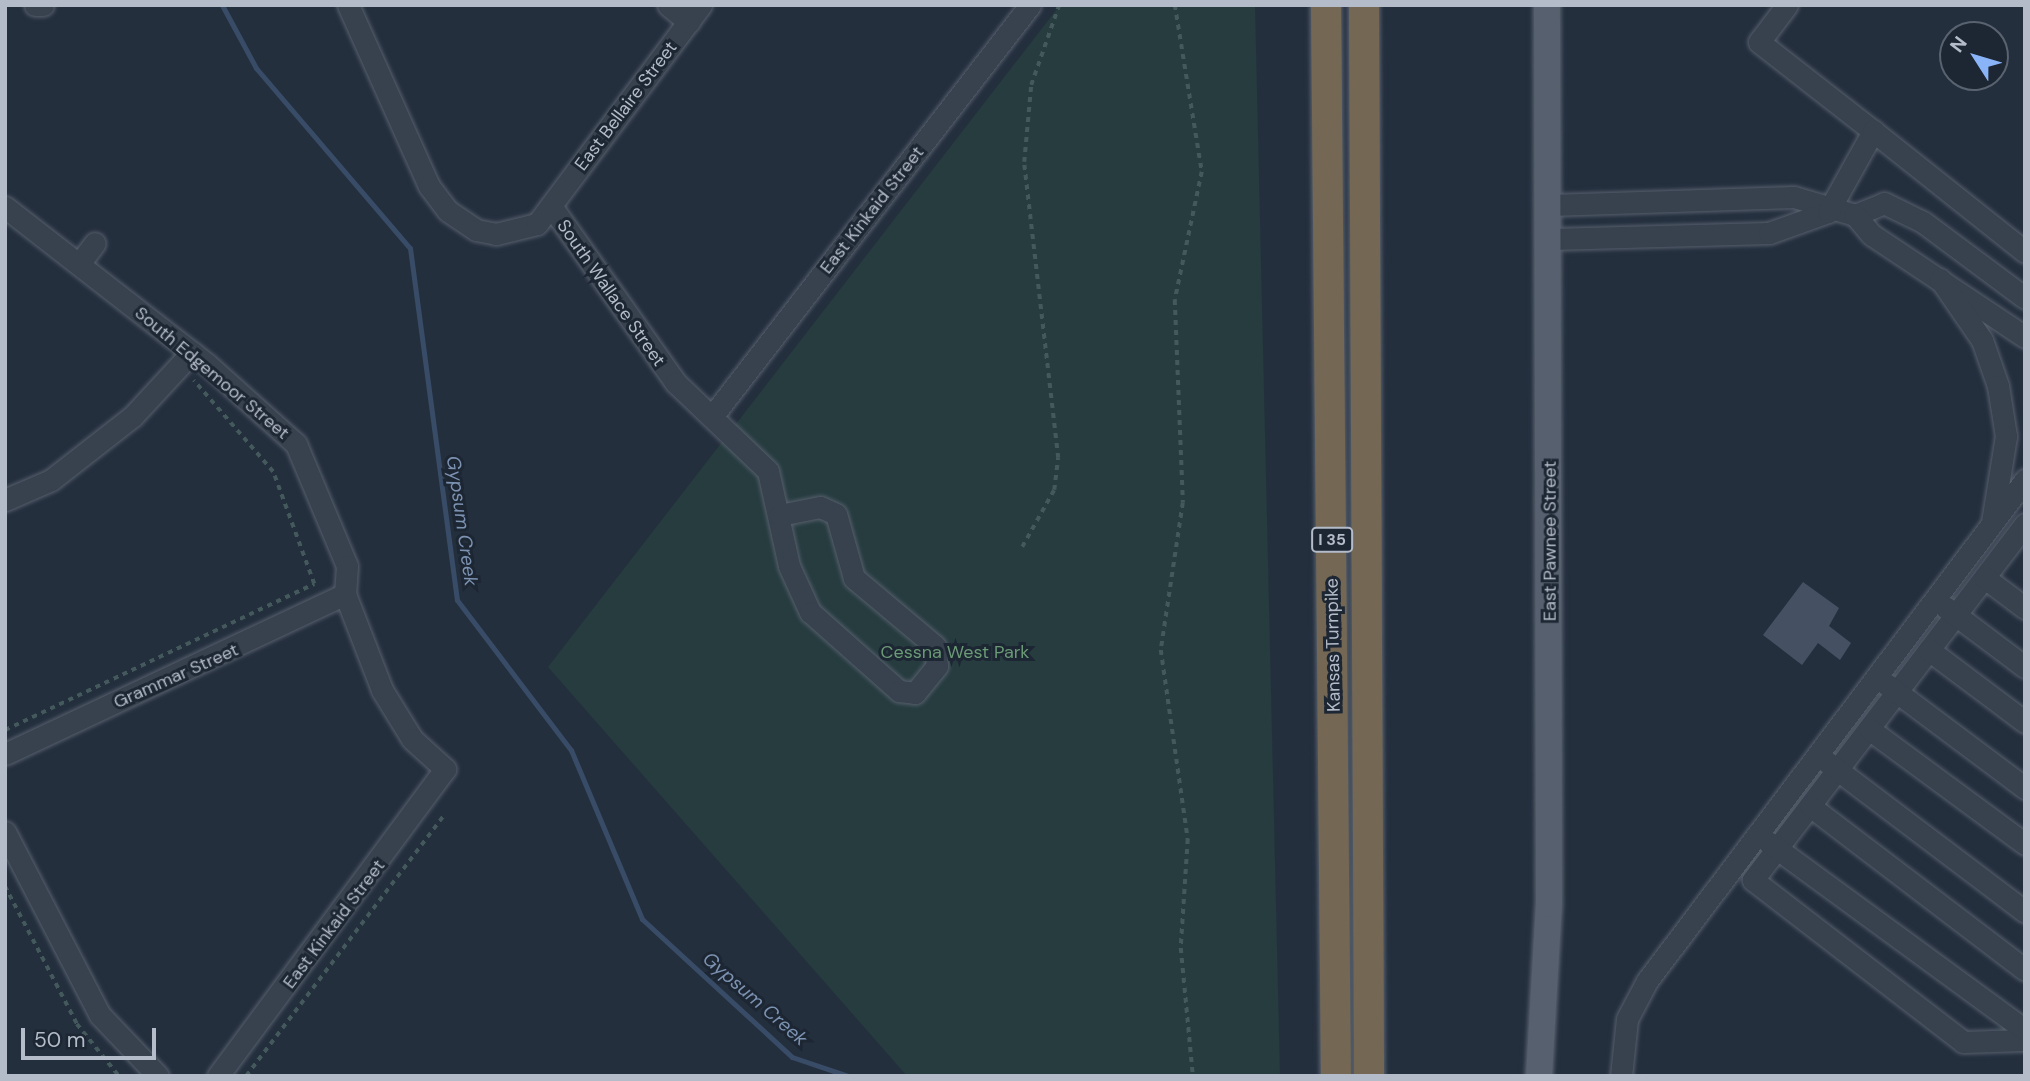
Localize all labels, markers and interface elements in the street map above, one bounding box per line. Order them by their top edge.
north arrow [1939,21,2009,91]
text: N [1944,31,1973,57]
street label: East Bellaire Street [570,37,682,175]
street label: East Kinkaid Street [816,142,928,278]
street label: South Wallace Street [552,215,670,371]
street label: South Edgemoor Street [130,302,294,444]
water label: Gypsum Creek [442,454,482,588]
street label: East Pawnee Street [1539,461,1561,621]
road number: I 35 [1311,527,1353,552]
street label: Kansas Turnpike [1321,578,1345,712]
street label: Grammar Street [110,639,242,713]
park label: Cessna West Park [881,641,1029,663]
street label: East Kinkaid Street [278,855,390,993]
water label: Gypsum Creek [698,947,812,1051]
scale bar [24,1014,159,1058]
text: 50 m [34,1026,85,1054]

